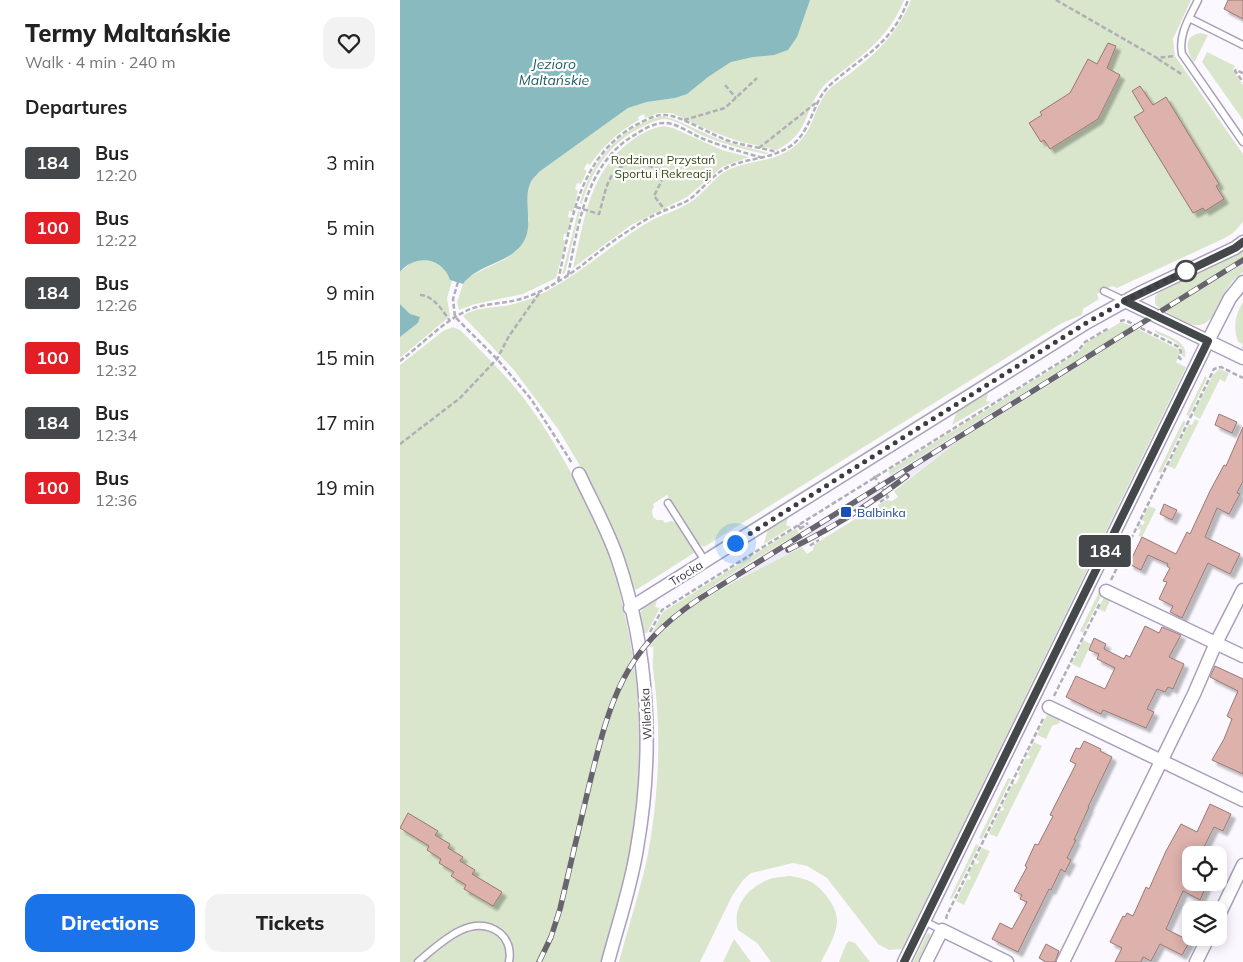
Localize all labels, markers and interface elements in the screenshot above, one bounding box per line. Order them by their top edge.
button: heart [323,17,375,69]
text: Termy Maltańskie [25,18,231,48]
text: Walk · 4 min · 240 m [25,52,176,72]
water label: Jezioro Maltańskie [519,55,590,89]
text: Departures [25,95,127,119]
text: Bus [95,141,129,165]
text: 184 [36,151,69,174]
text: 3 min [326,151,375,175]
park label: Rodzinna Przystań Sportu i Rekreacji [611,152,715,181]
text: 12:20 [95,165,137,185]
text: Bus [95,206,129,230]
text: 100 [36,216,69,239]
text: 5 min [326,216,375,240]
text: 12:22 [95,230,137,250]
unlabelled marker [1175,260,1197,282]
text: Bus [95,271,129,295]
text: 184 [36,281,69,304]
text: 9 min [326,281,375,305]
text: 12:26 [95,295,137,315]
text: Bus [95,336,129,360]
text: 100 [36,346,69,369]
text: 15 min [315,346,375,370]
text: 12:32 [95,360,137,380]
text: Bus [95,401,129,425]
text: 184 [36,411,69,434]
text: 17 min [315,411,375,435]
text: 12:34 [95,425,137,445]
text: Bus [95,466,129,490]
text: 100 [36,476,69,499]
text: 19 min [315,476,375,500]
text: 12:36 [95,490,137,510]
marker: Balbinka [839,505,853,519]
place label: Balbinka [857,505,906,520]
your location [723,531,748,556]
line badge: 184 [1076,535,1134,567]
text: 184 [1089,539,1121,562]
street label: Trocka [666,557,706,589]
street label: Wileńska [637,688,655,740]
map controls [1182,846,1227,946]
button: locate [1182,846,1227,891]
button: Directions [25,894,195,952]
button: Tickets [205,894,375,952]
button: layers [1182,901,1227,946]

